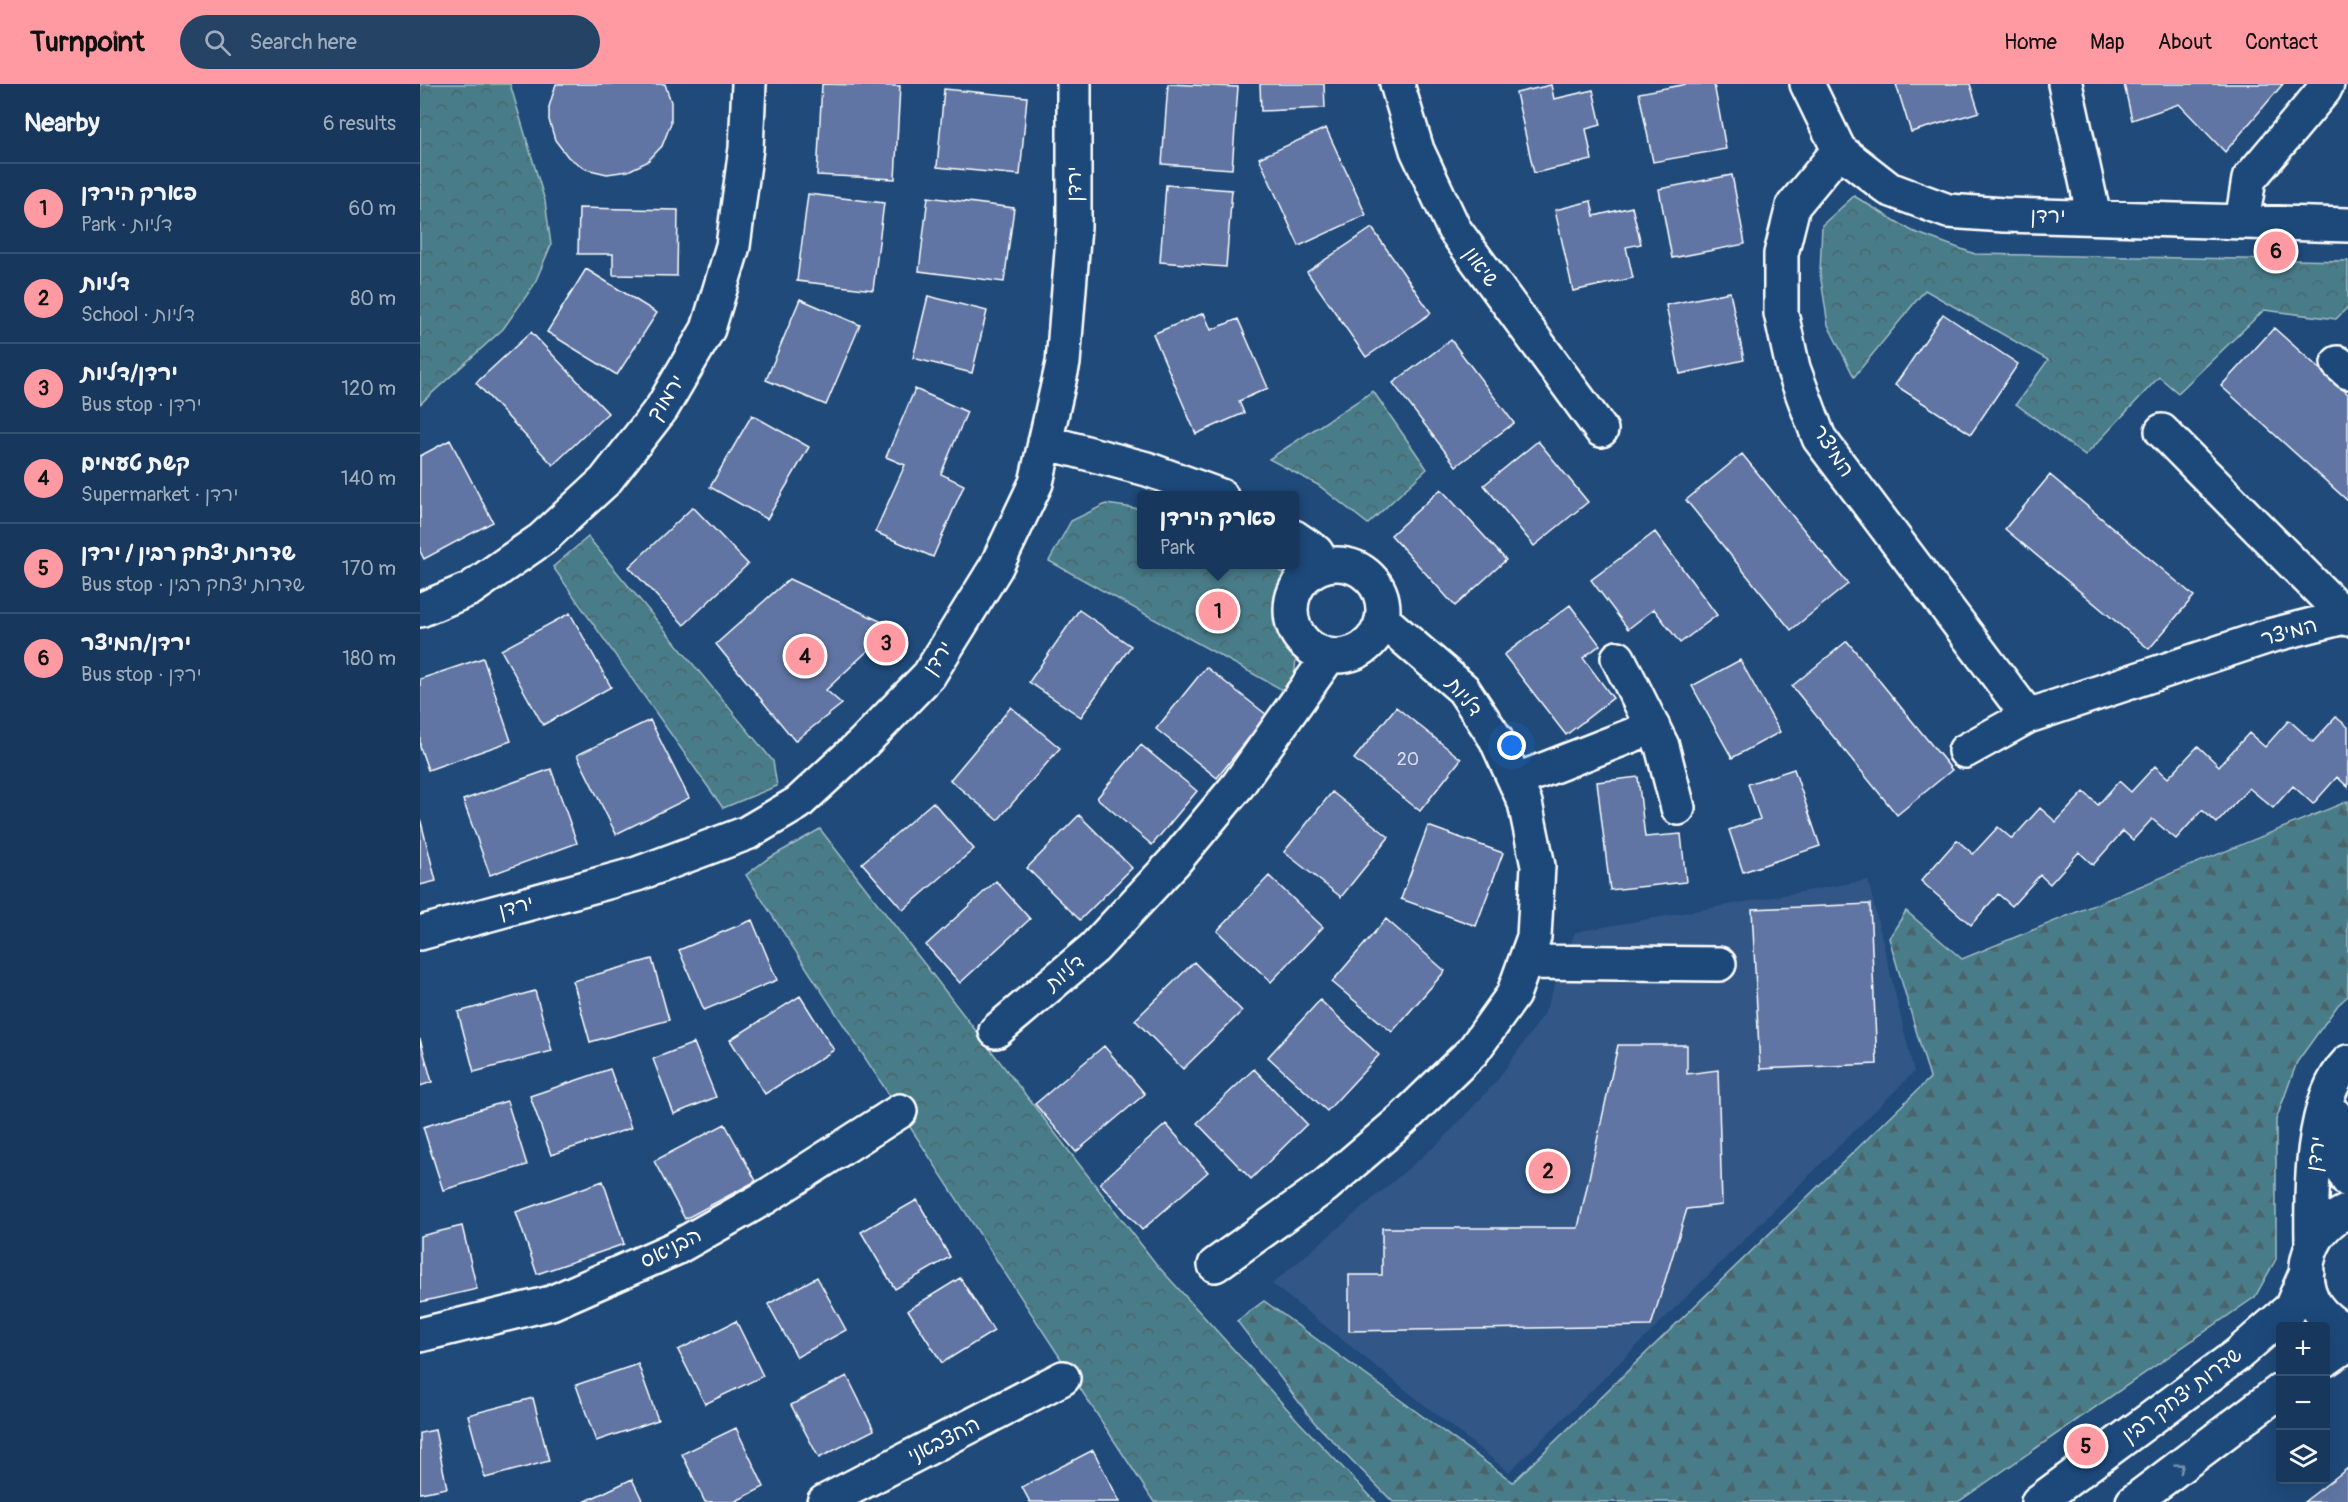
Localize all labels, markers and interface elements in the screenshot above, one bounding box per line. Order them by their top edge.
search box [180,15,600,69]
text: Turnpoint [30,25,144,60]
icon: search [201,26,234,59]
text: Search here [249,28,357,56]
text: Home [2004,29,2057,56]
text: Map [2090,29,2125,56]
text: About [2158,29,2212,56]
text: Contact [2245,29,2318,56]
text: Nearby [24,107,100,139]
text: 6 results [323,111,396,136]
street label: ירדן [1061,166,1088,202]
text: פארק הירדן [81,179,197,207]
text: 1 [40,196,47,221]
text: 60 m [349,196,396,221]
street label: ירדן [2030,202,2066,230]
text: Park · דליות [81,212,172,237]
pin: 6 [2256,228,2296,274]
street label: שיאון [1457,242,1505,292]
text: דליות [81,269,130,297]
text: 2 [38,286,49,311]
text: 80 m [350,286,396,311]
text: School · דליות [81,302,195,327]
text: ירדן/דליות [81,359,178,387]
street label: ירמוך [641,370,691,426]
text: 3 [38,376,49,401]
text: 120 m [341,376,396,401]
text: Bus stop · ירדן [81,392,202,417]
street label: המיצר [1806,420,1860,482]
text: קשת טעמים [81,449,190,477]
text: 4 [38,466,49,491]
text: 140 m [341,466,396,491]
text: Supermarket · ירדן [81,482,238,507]
popup [1137,491,1299,569]
text: פארק הירדן [1160,504,1276,532]
text: Park [1160,535,1195,560]
text: שדרות יצחק רבין / ירדן [81,539,296,567]
text: 5 [38,556,49,581]
text: 170 m [342,556,396,581]
text: Bus stop · שדרות יצחק רבין [81,572,305,597]
pin: 1 [1198,588,1238,634]
street label: המיצר [2258,612,2320,652]
pin: 3 [866,620,906,666]
text: ירדן/המיצר [81,629,191,657]
pin: 4 [786,634,824,678]
street label: ירדן [917,636,959,680]
text: 6 [38,646,49,671]
text: 180 m [342,646,396,671]
text: Bus stop · ירדן [81,662,202,687]
street label: דליות [1439,670,1488,722]
your location [1497,731,1526,760]
house number: 20 [1397,748,1419,771]
street label: ירדן [495,889,537,925]
street label: דליות [1038,949,1090,999]
street label: ירדן [2300,1135,2332,1173]
pin: 2 [1528,1148,1568,1194]
street label: הבניאס [636,1222,706,1274]
map controls [2276,1322,2330,1484]
button: + [2276,1322,2330,1376]
street label: שדרות יצחק רבין [2117,1341,2248,1449]
button: − [2276,1376,2330,1430]
street label: החצבאני [903,1410,985,1470]
pin: 5 [2066,1424,2106,1468]
button: layers [2276,1430,2330,1484]
one-way arrow [2173,1463,2184,1474]

